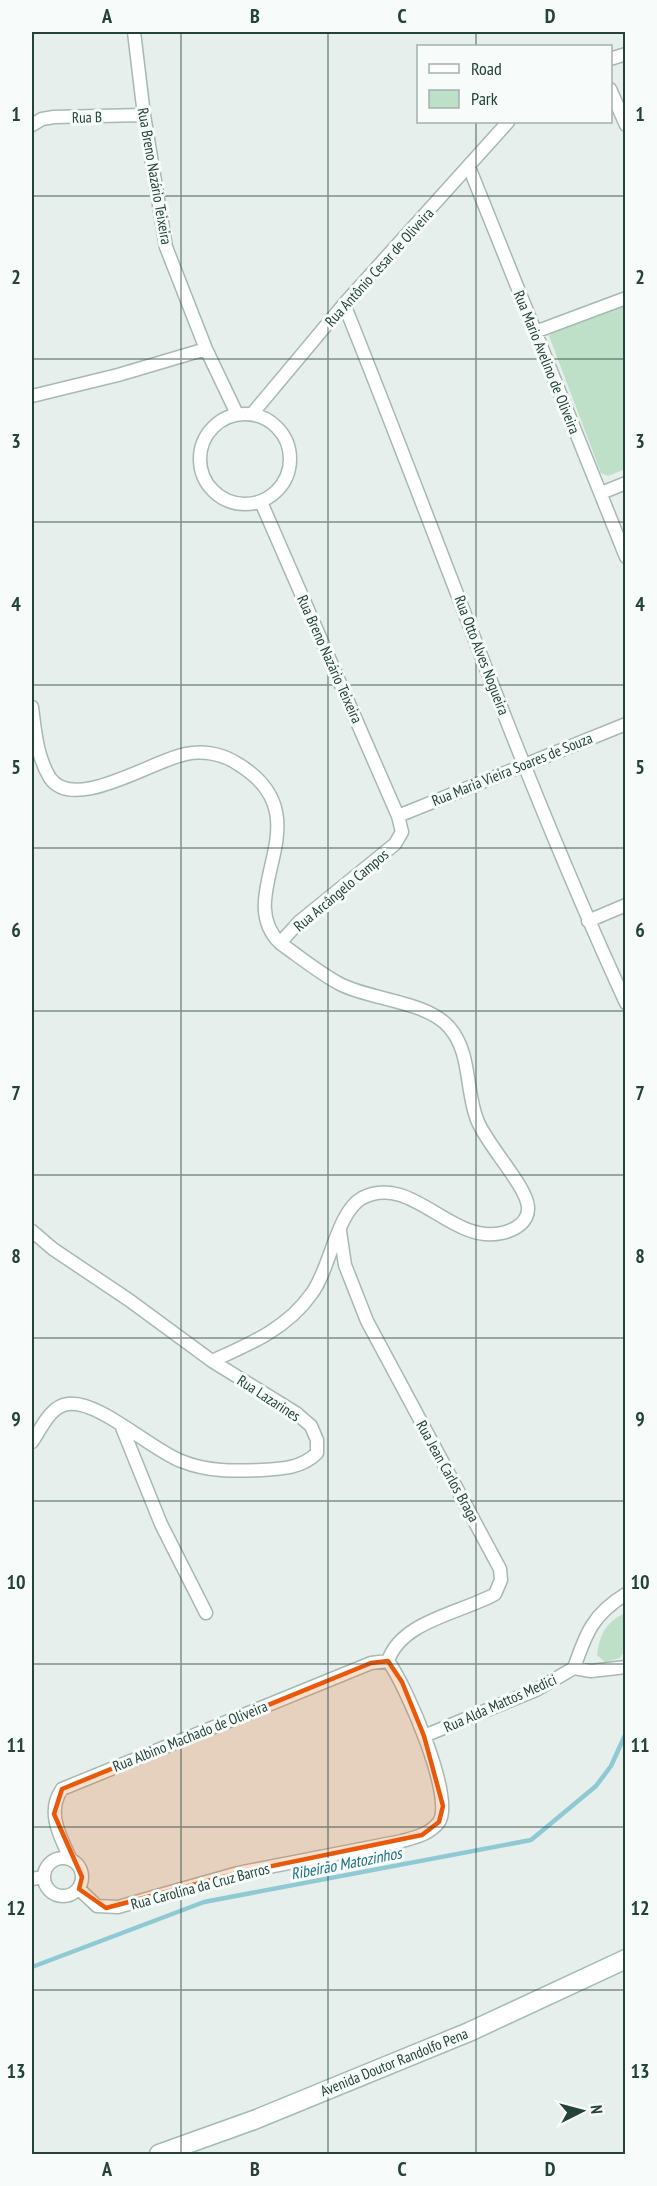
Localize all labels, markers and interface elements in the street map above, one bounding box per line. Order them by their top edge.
text: A [101,3,113,29]
text: B [250,3,260,29]
text: C [397,3,407,29]
text: D [545,3,556,29]
legend [417,45,612,123]
text: Road [471,57,502,80]
text: Park [471,87,498,110]
text: 1 [11,101,21,127]
text: 1 [635,101,645,127]
street label: Rua Breno Nazário Teixeira [134,106,176,246]
street label: Rua B [72,107,102,127]
street label: Rua Antônio Cesar de Oliveira [321,204,437,330]
text: 2 [11,264,21,290]
text: 2 [635,264,645,290]
street label: Rua Mario Avelino de Oliveira [510,288,584,436]
text: 3 [11,428,21,454]
text: 3 [635,428,645,454]
text: 4 [11,591,21,617]
text: 4 [635,591,645,617]
street label: Rua Breno Nazário Teixeira [293,592,367,726]
street label: Rua Otto Alves Nogueira [450,593,514,717]
street label: Rua Maria Vieira Soares de Souza [429,728,595,810]
text: 5 [11,754,21,780]
text: 5 [635,754,645,780]
street label: Rua Arcângelo Campos [290,845,392,935]
text: 6 [11,917,21,943]
text: 6 [635,917,645,943]
text: 7 [11,1080,21,1106]
text: 7 [635,1080,645,1106]
text: 8 [11,1243,21,1269]
text: 8 [635,1243,645,1269]
street label: Rua Lazarines [234,1371,304,1425]
text: 9 [11,1406,21,1432]
text: 9 [635,1406,645,1432]
street label: Rua Jean Carlos Braga [412,1417,484,1525]
text: 10 [6,1569,26,1595]
text: 10 [630,1569,650,1595]
street label: Rua Alda Mattos Medici [441,1670,559,1736]
street label: Rua Albino Machado de Oliveira [110,1696,270,1776]
text: 11 [6,1732,26,1758]
text: 11 [630,1732,650,1758]
water label: Ribeirão Matozinhos [289,1842,405,1884]
street label: Rua Carolina da Cruz Barros [129,1858,271,1914]
text: 12 [6,1895,26,1921]
text: 12 [630,1895,650,1921]
street label: Avenida Doutor Randolfo Pena [317,2024,471,2100]
text: 13 [6,2058,26,2084]
text: 13 [630,2058,650,2084]
north arrow [552,2081,612,2141]
text: N [587,2104,607,2115]
text: A [101,2156,113,2182]
text: B [250,2156,260,2182]
text: C [397,2156,407,2182]
text: D [545,2156,556,2182]

